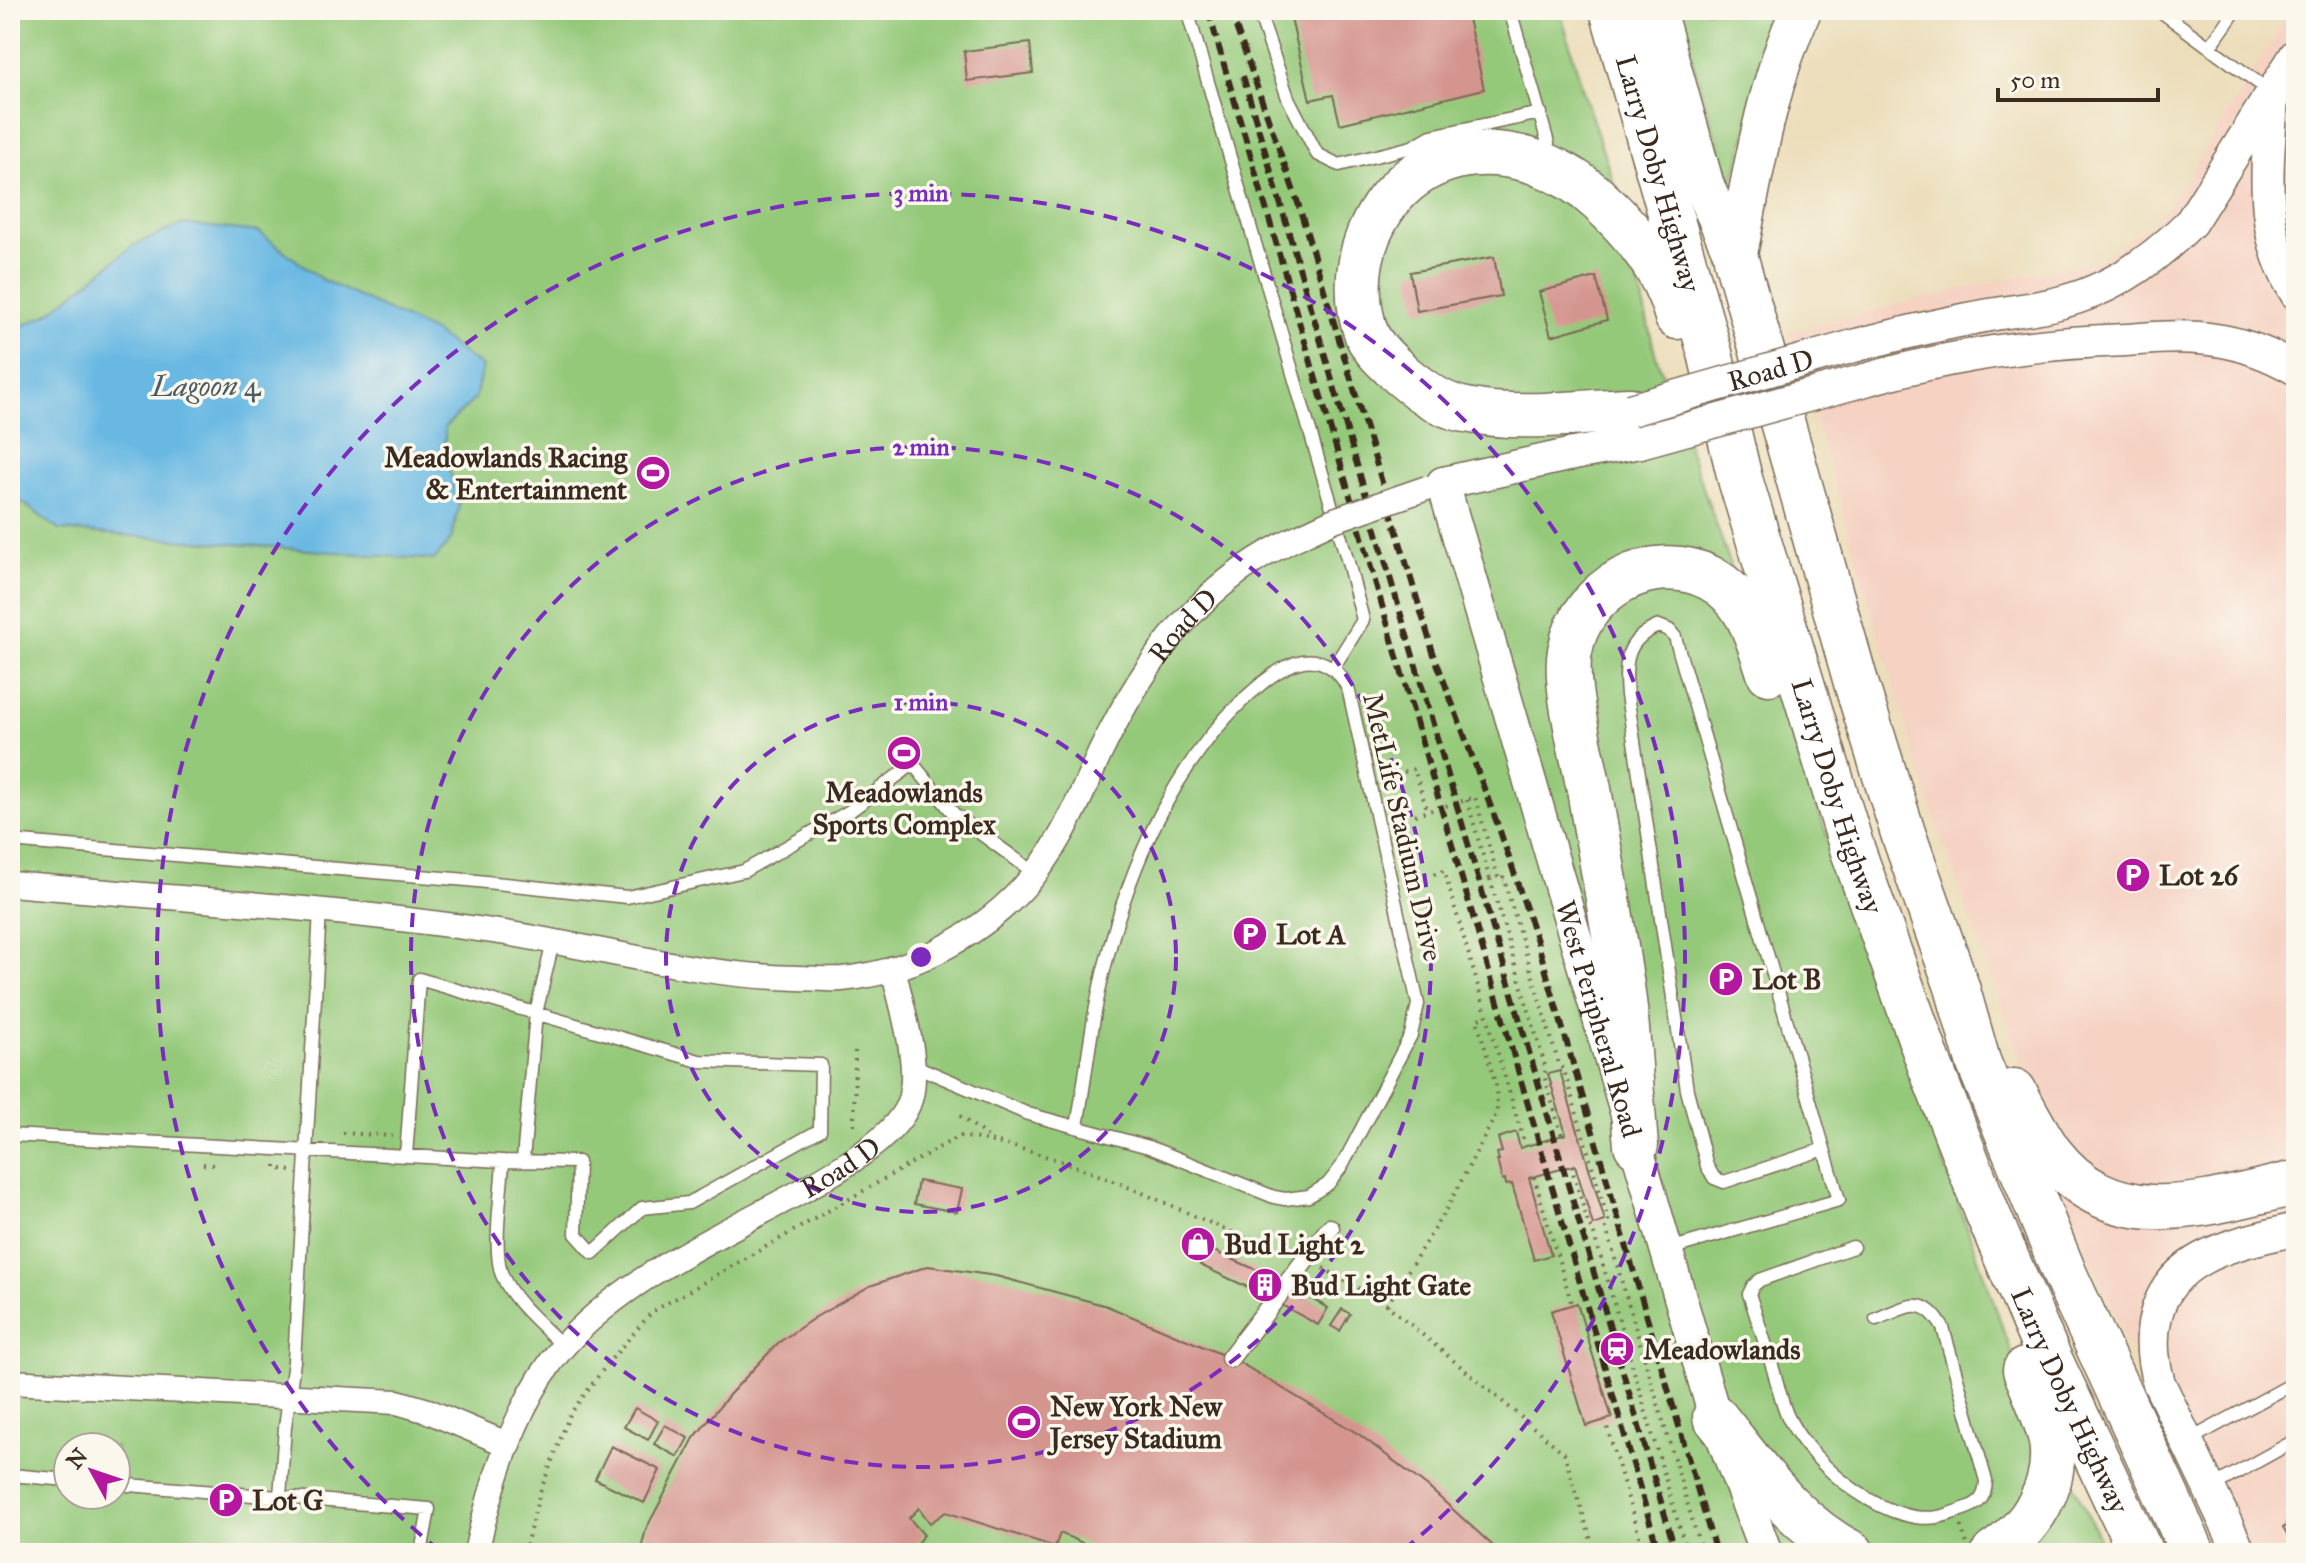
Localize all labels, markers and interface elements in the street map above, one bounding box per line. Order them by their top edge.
street label: Larry Doby Highway [1608,51,1709,297]
scale bar [1998,52,2158,102]
text: 50 m [2010,65,2060,95]
text: 3 min [894,178,948,208]
street label: Road D [1723,341,1817,399]
water label: Lagoon 4 [149,368,262,404]
text: 2 min [893,432,949,462]
place label: Meadowlands Racing & Entertainment [384,440,628,507]
sports icon: Meadowlands Racing & Entertainment [634,454,672,492]
street label: Road D [1140,581,1224,669]
street label: Larry Doby Highway [1784,674,1892,919]
text: 1 min [894,687,948,717]
street label: MetLife Stadium Drive [1355,690,1451,964]
sports icon: Meadowlands Sports Complex [885,734,923,772]
place label: Meadowlands Sports Complex [812,775,996,842]
parking icon: Lot 26 [2114,856,2152,894]
place label: Lot 26 [2159,858,2240,893]
street label: West Peripheral Road [1548,896,1650,1141]
parking icon: Lot A [1231,915,1269,953]
place label: Lot A [1276,917,1347,952]
centre of rings [907,943,935,971]
parking icon: Lot B [1707,960,1745,998]
place label: Lot B [1752,962,1821,997]
street label: Road D [794,1129,887,1206]
shop icon: Bud Light 2 [1179,1225,1217,1263]
place label: Bud Light 2 [1224,1227,1365,1262]
building icon: Bud Light Gate [1246,1266,1284,1304]
place label: Bud Light Gate [1291,1268,1472,1303]
street label: Larry Doby Highway [2004,1282,2138,1520]
station icon: Meadowlands [1598,1330,1636,1368]
place label: Meadowlands [1643,1332,1800,1367]
place label: New York New Jersey Stadium [1046,1389,1224,1456]
sports icon: New York New Jersey Stadium [1005,1403,1043,1441]
north arrow [52,1431,132,1511]
text: N [61,1442,94,1474]
parking icon: Lot G [207,1481,245,1519]
place label: Lot G [252,1483,324,1518]

